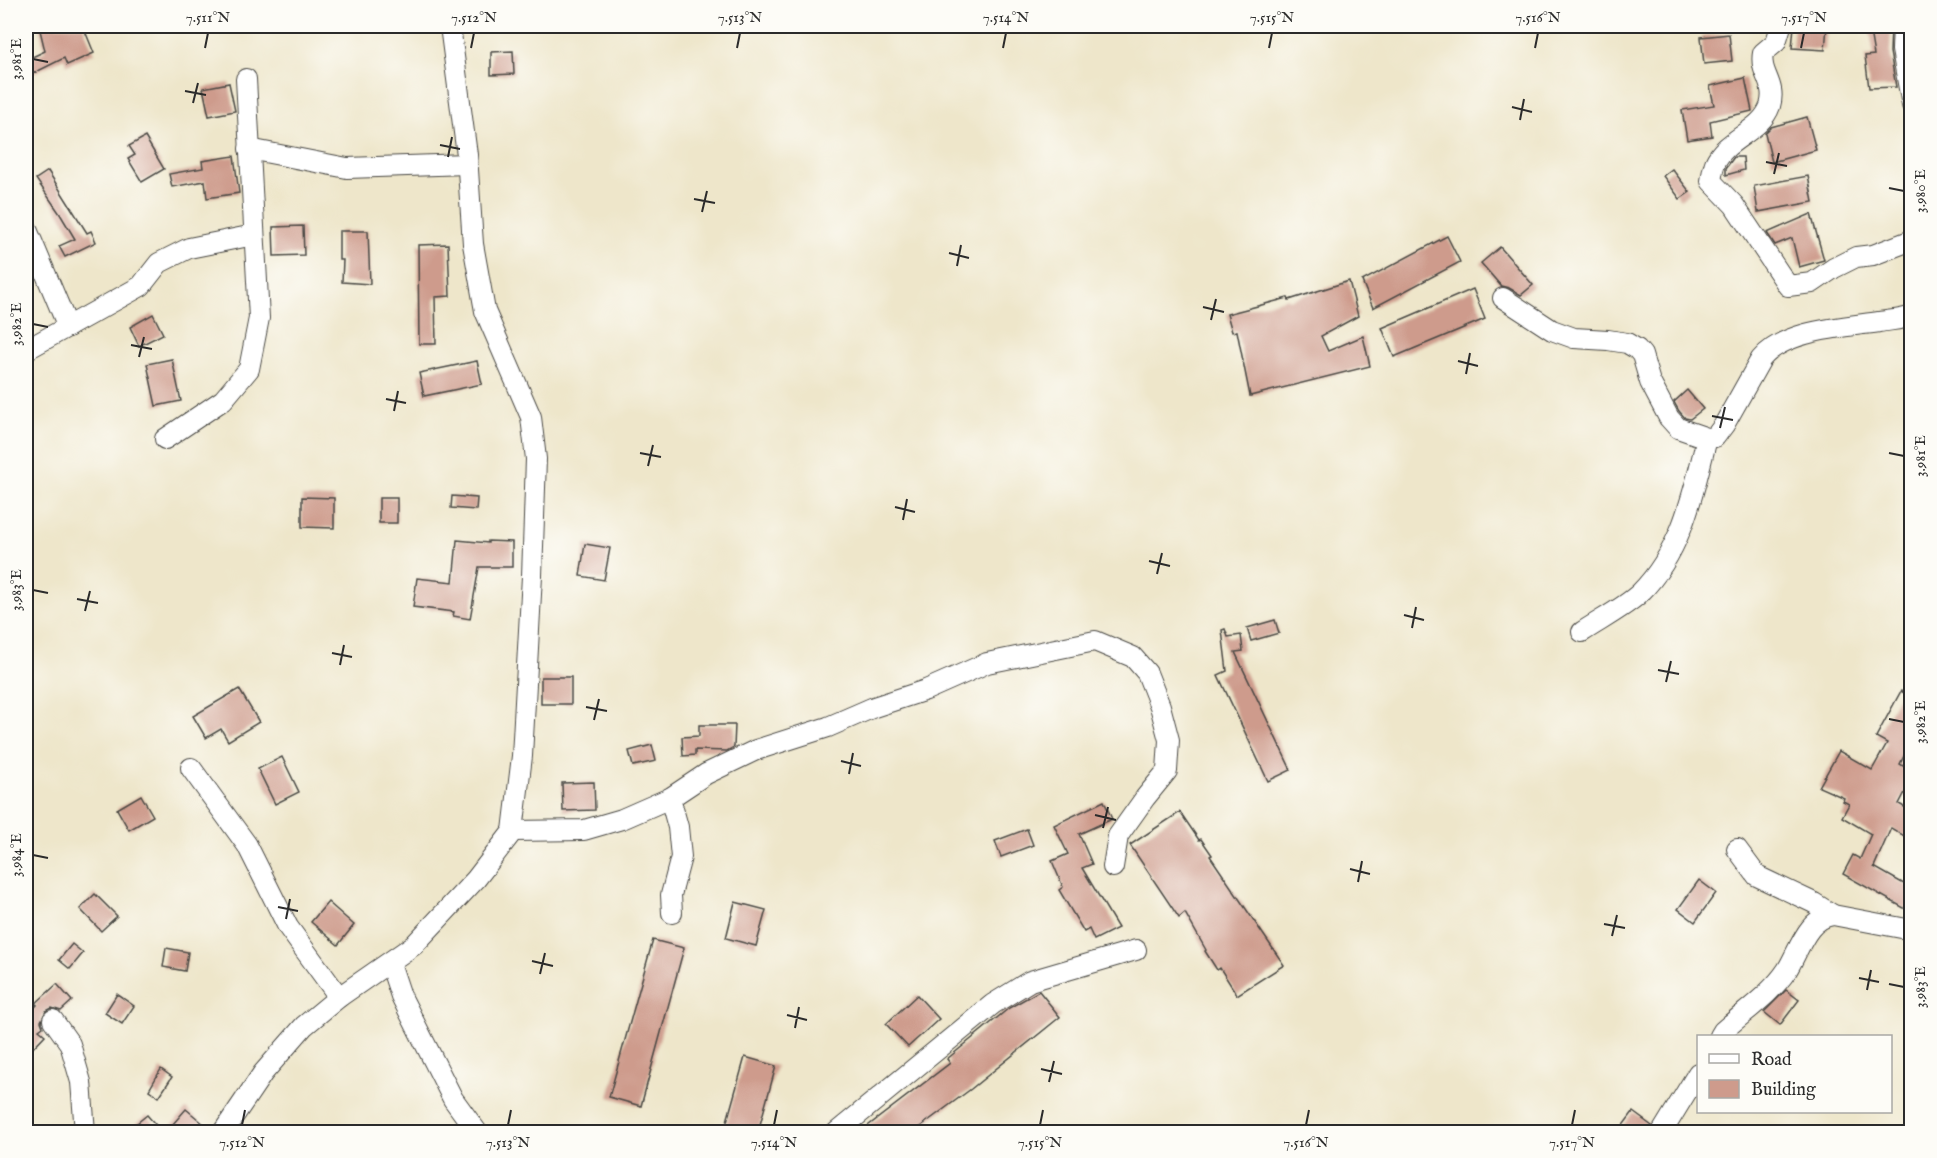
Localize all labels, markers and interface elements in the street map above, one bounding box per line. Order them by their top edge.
text: 7.511°N [186,8,230,27]
text: 7.512°N [451,8,497,27]
text: 7.513°N [718,8,762,27]
text: 7.514°N [983,8,1029,27]
text: 7.515°N [1250,8,1294,27]
text: 7.516°N [1515,8,1561,27]
text: 7.517°N [1781,8,1827,27]
text: 3.981°E [7,38,26,80]
text: 3.980°E [1911,169,1930,213]
text: 3.982°E [7,302,26,346]
text: 3.981°E [1911,435,1930,477]
text: 3.983°E [7,569,26,611]
text: 3.982°E [1911,700,1930,744]
text: 3.984°E [7,833,26,877]
text: 3.983°E [1911,966,1930,1008]
legend [1697,1035,1892,1113]
text: Road [1751,1049,1792,1072]
text: Building [1751,1079,1816,1102]
text: 7.512°N [219,1133,265,1152]
text: 7.513°N [486,1133,530,1152]
text: 7.514°N [751,1133,797,1152]
text: 7.515°N [1018,1133,1062,1152]
text: 7.516°N [1283,1133,1329,1152]
text: 7.517°N [1549,1133,1595,1152]

